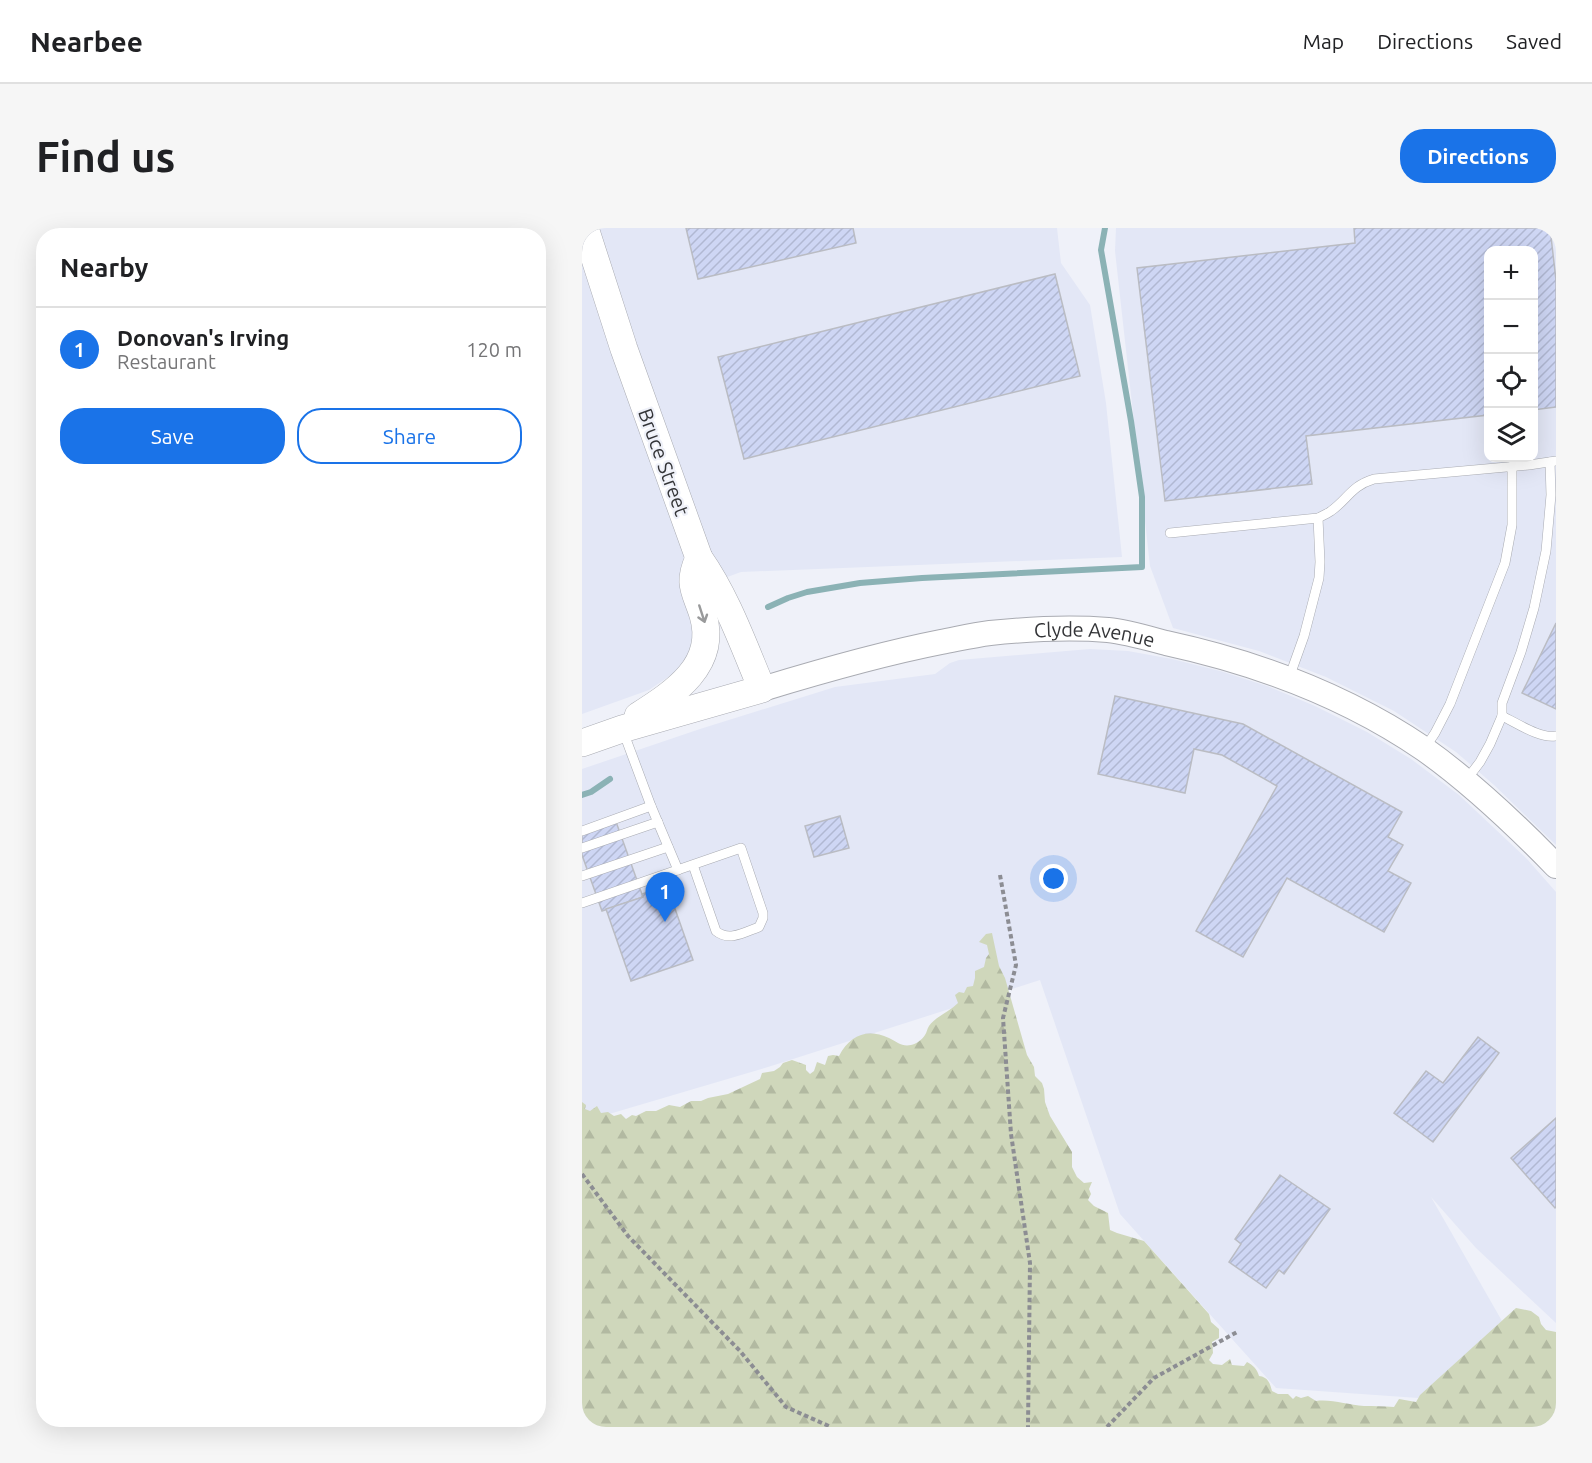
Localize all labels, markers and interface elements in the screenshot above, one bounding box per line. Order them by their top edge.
text: Nearbee [30,26,143,57]
text: Map [1303,29,1344,53]
text: Directions [1377,29,1473,53]
text: Saved [1506,29,1562,53]
button: Directions [1400,129,1556,183]
text: Find us [36,133,175,180]
map controls [1484,246,1538,462]
button: + [1484,246,1538,300]
text: Nearby [60,253,148,282]
button: − [1484,300,1538,354]
text: Donovan's Irving [117,325,289,350]
text: 1 [74,338,85,361]
text: 120 m [466,338,522,361]
text: Restaurant [117,350,216,373]
button: locate [1484,354,1538,408]
street label: Bruce Street [634,405,694,519]
button: Save [60,408,285,464]
button: Share [297,408,522,464]
button: layers [1484,408,1538,462]
one-way arrow [697,604,708,623]
street label: Clyde Avenue [1033,617,1158,651]
your location [1039,864,1068,893]
pin: 1 [646,872,685,922]

